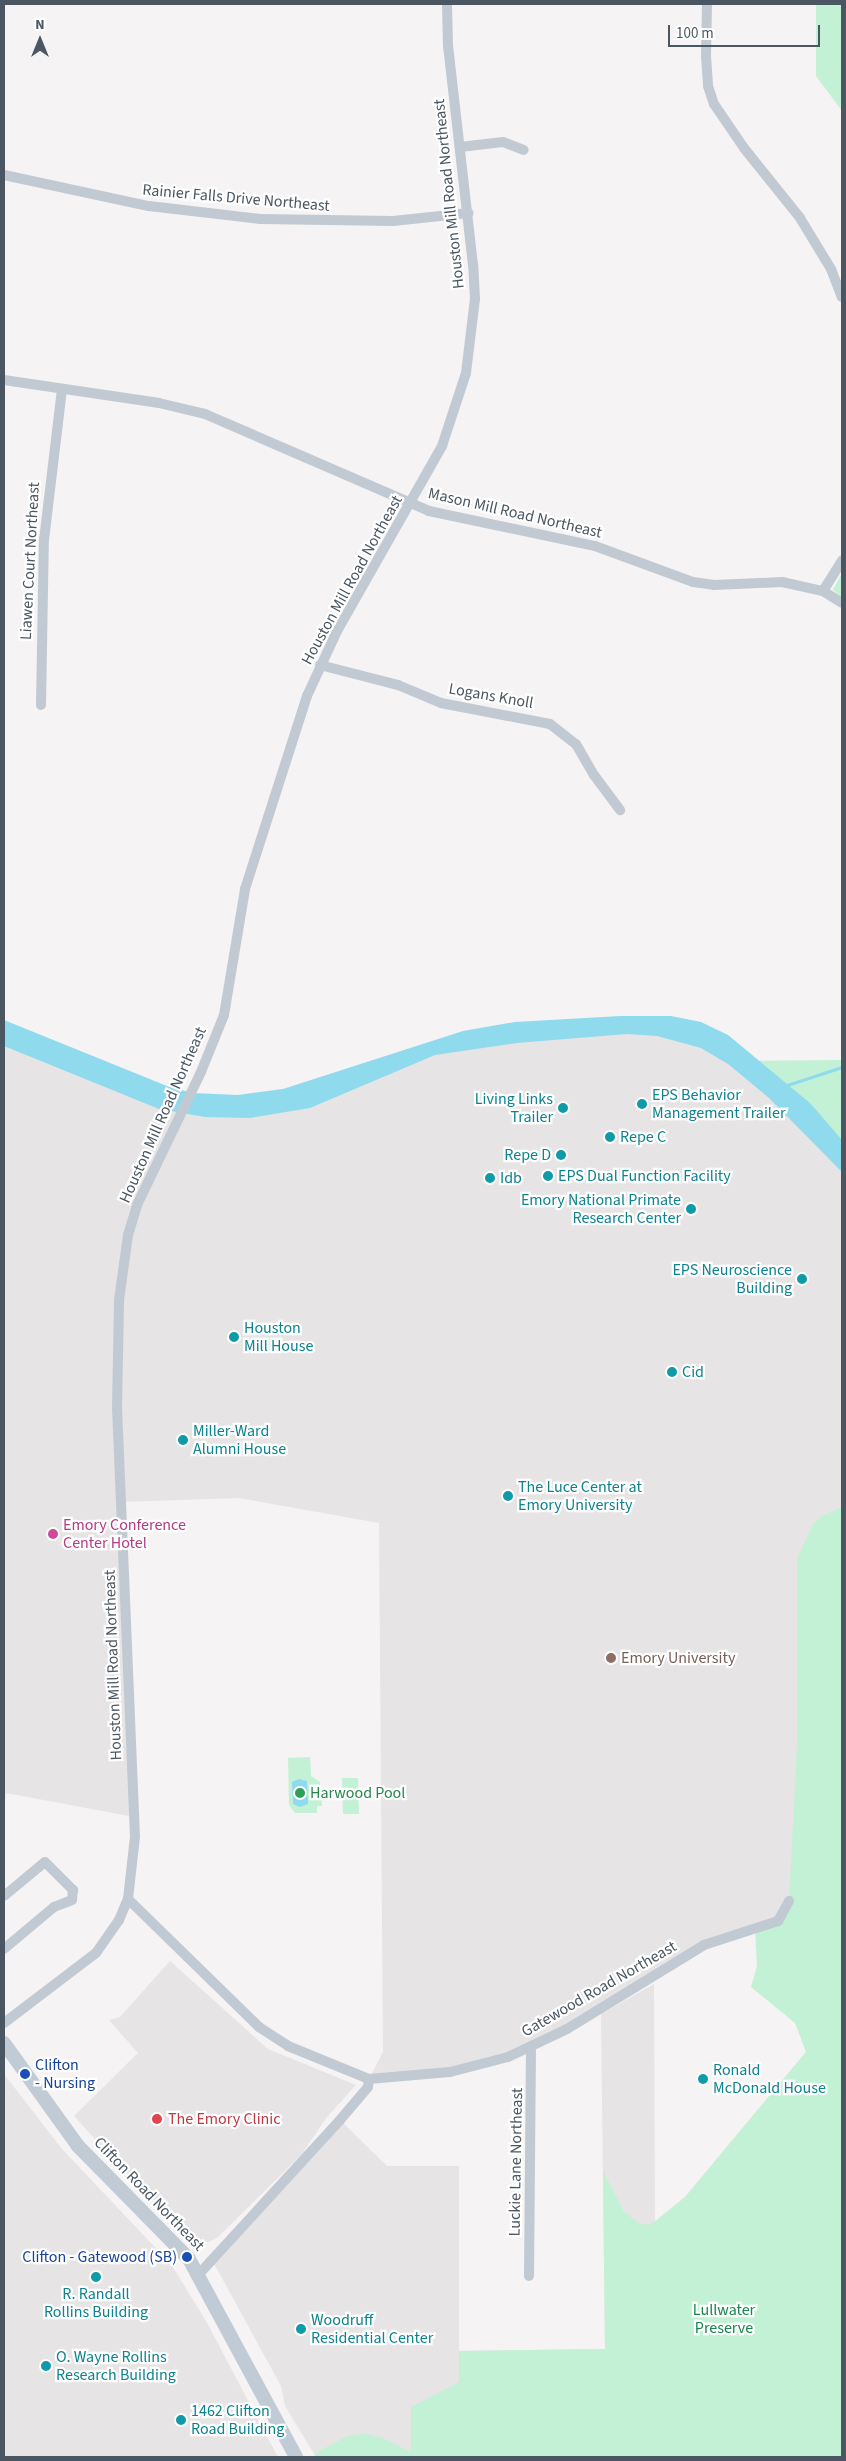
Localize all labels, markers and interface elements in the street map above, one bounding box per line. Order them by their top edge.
north arrow [15,15,65,65]
text: N [35,15,45,35]
scale bar [671,15,824,47]
text: 100 m [676,23,714,44]
street label: Houston Mill Road Northeast [429,98,469,290]
street label: Rainier Falls Drive Northeast [141,180,331,216]
street label: Liawen Court Northeast [16,482,44,640]
street label: Mason Mill Road Northeast [426,484,604,542]
street label: Houston Mill Road Northeast [297,492,407,668]
street label: Logans Knoll [447,679,535,713]
street label: Houston Mill Road Northeast [115,1024,211,1206]
place label: EPS Behavior Management Trailer [652,1085,785,1123]
place label: Living Links Trailer [475,1089,553,1127]
marker: EPS Behavior Management Trailer [636,1098,648,1110]
marker: Living Links Trailer [557,1102,569,1114]
place label: Repe C [620,1127,666,1147]
marker: Repe C [604,1131,616,1143]
place label: Repe D [504,1145,551,1165]
marker: Repe D [555,1149,567,1161]
place label: EPS Dual Function Facility [558,1166,731,1186]
place label: Idb [500,1168,522,1188]
marker: EPS Dual Function Facility [542,1170,554,1182]
marker: Idb [484,1172,496,1184]
place label: Emory National Primate Research Center [521,1190,681,1228]
marker: Emory National Primate Research Center [685,1203,697,1215]
place label: EPS Neuroscience Building [672,1260,792,1298]
marker: EPS Neuroscience Building [796,1273,808,1285]
place label: Houston Mill House [244,1318,313,1356]
marker: Houston Mill House [228,1331,240,1343]
place label: Cid [682,1362,704,1382]
marker: Cid [666,1366,678,1378]
place label: Miller-Ward Alumni House [193,1421,286,1459]
marker: Miller-Ward Alumni House [177,1434,189,1446]
place label: The Luce Center at Emory University [518,1477,642,1515]
marker: The Luce Center at Emory University [502,1490,514,1502]
place label: Emory Conference Center Hotel [63,1515,186,1553]
marker: Emory Conference Center Hotel [47,1528,59,1540]
street label: Houston Mill Road Northeast [100,1569,126,1761]
place label: Emory University [621,1648,735,1668]
marker: Emory University [605,1652,617,1664]
place label: Harwood Pool [310,1783,405,1803]
marker: Harwood Pool [294,1787,306,1799]
street label: Gatewood Road Northeast [518,1937,680,2041]
place label: Clifton - Nursing [35,2055,95,2093]
place label: Ronald McDonald House [713,2060,826,2098]
marker: Clifton - Nursing [19,2068,31,2080]
marker: Ronald McDonald House [697,2073,709,2085]
street label: Luckie Lane Northeast [505,2088,527,2236]
place label: The Emory Clinic [168,2109,281,2129]
marker: The Emory Clinic [150,2112,164,2126]
street label: Clifton Road Northeast [90,2133,208,2255]
place label: Clifton - Gatewood (SB) [22,2247,177,2267]
marker: Clifton - Gatewood (SB) [181,2251,193,2263]
marker: R. Randall Rollins Building [90,2271,102,2283]
place label: R. Randall Rollins Building [44,2284,148,2322]
park label: Lullwater Preserve [693,2300,755,2338]
place label: Woodruff Residential Center [311,2310,433,2348]
marker: Woodruff Residential Center [295,2323,307,2335]
place label: O. Wayne Rollins Research Building [56,2347,176,2385]
marker: O. Wayne Rollins Research Building [40,2360,52,2372]
place label: 1462 Clifton Road Building [191,2401,284,2439]
marker: 1462 Clifton Road Building [175,2414,187,2426]

